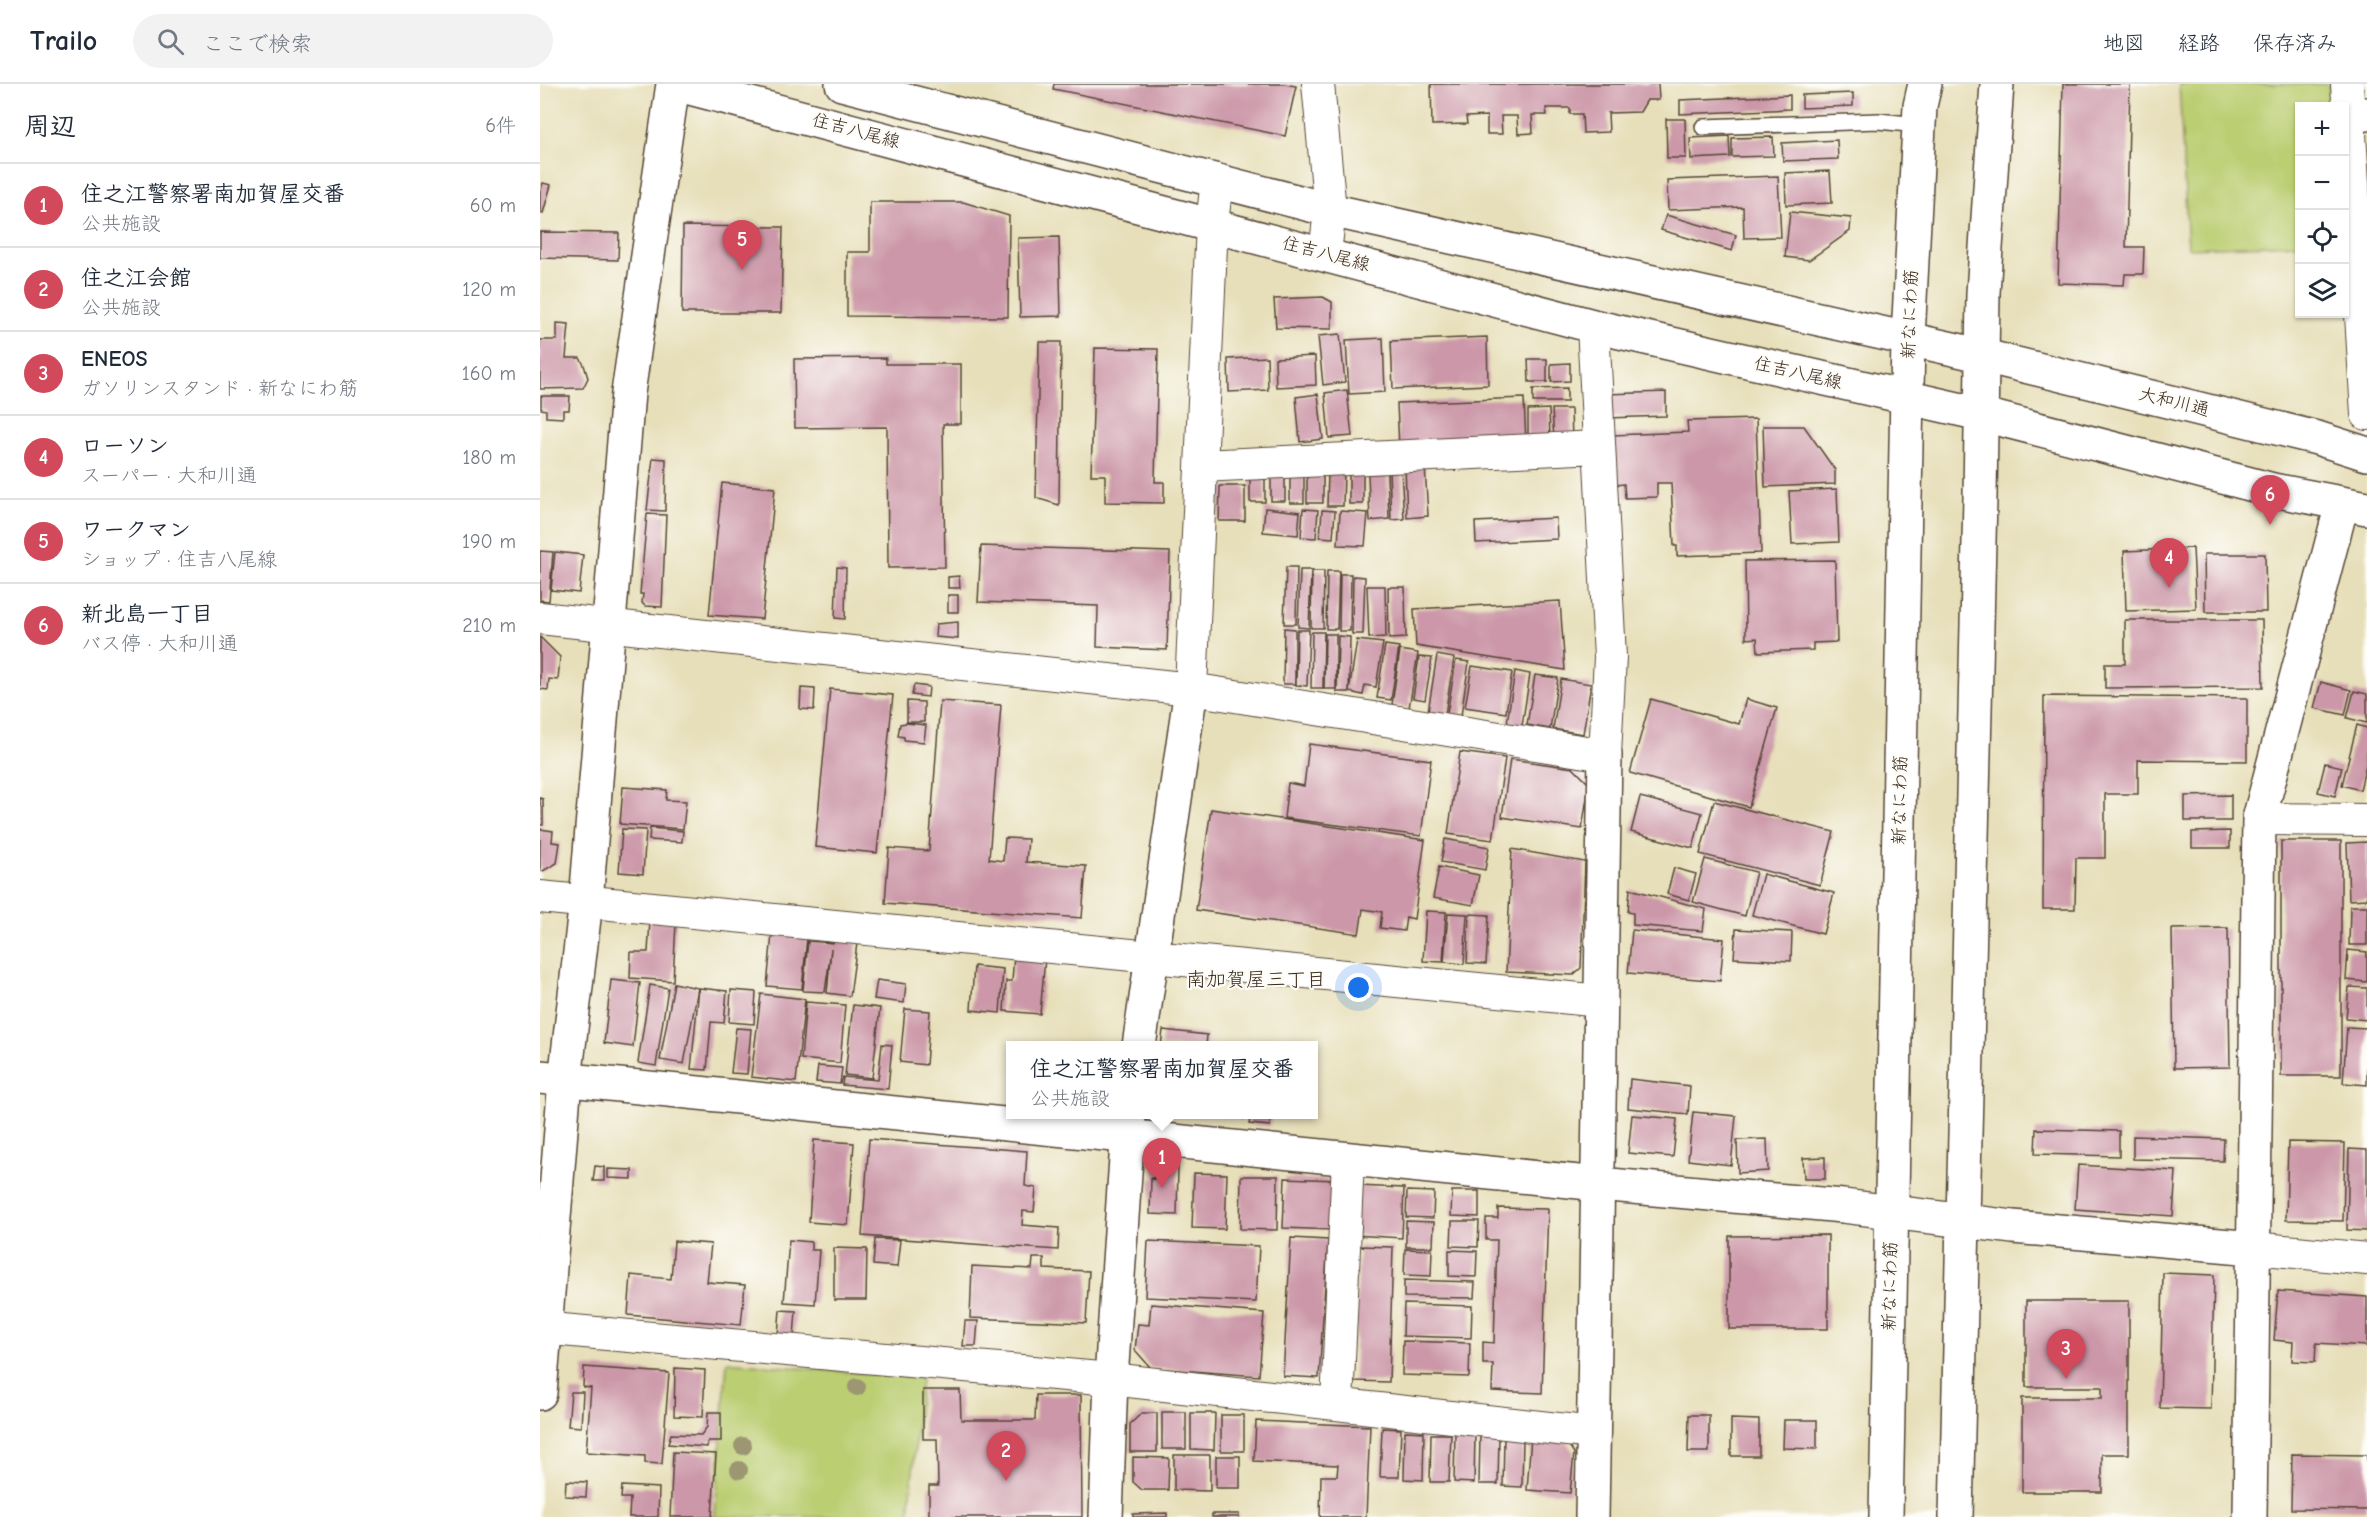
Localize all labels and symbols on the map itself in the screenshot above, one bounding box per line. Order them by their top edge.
street label: 住吉八尾線 [810,109,902,153]
pin: 5 [722,220,762,270]
street label: 住吉八尾線 [1280,232,1372,276]
street label: 新なにわ筋 [1898,269,1922,359]
street label: 住吉八尾線 [1752,353,1844,393]
street label: 大和川通 [2137,383,2211,421]
pin: 6 [2250,476,2290,525]
pin: 4 [2150,538,2188,588]
street label: 新なにわ筋 [1889,755,1911,845]
district label: 南加賀屋三丁目 [1186,968,1326,991]
your location [1344,973,1373,1002]
pin: 1 [1142,1138,1182,1188]
street label: 新なにわ筋 [1879,1241,1901,1331]
pin: 3 [2046,1330,2086,1379]
pin: 2 [986,1432,1026,1481]

